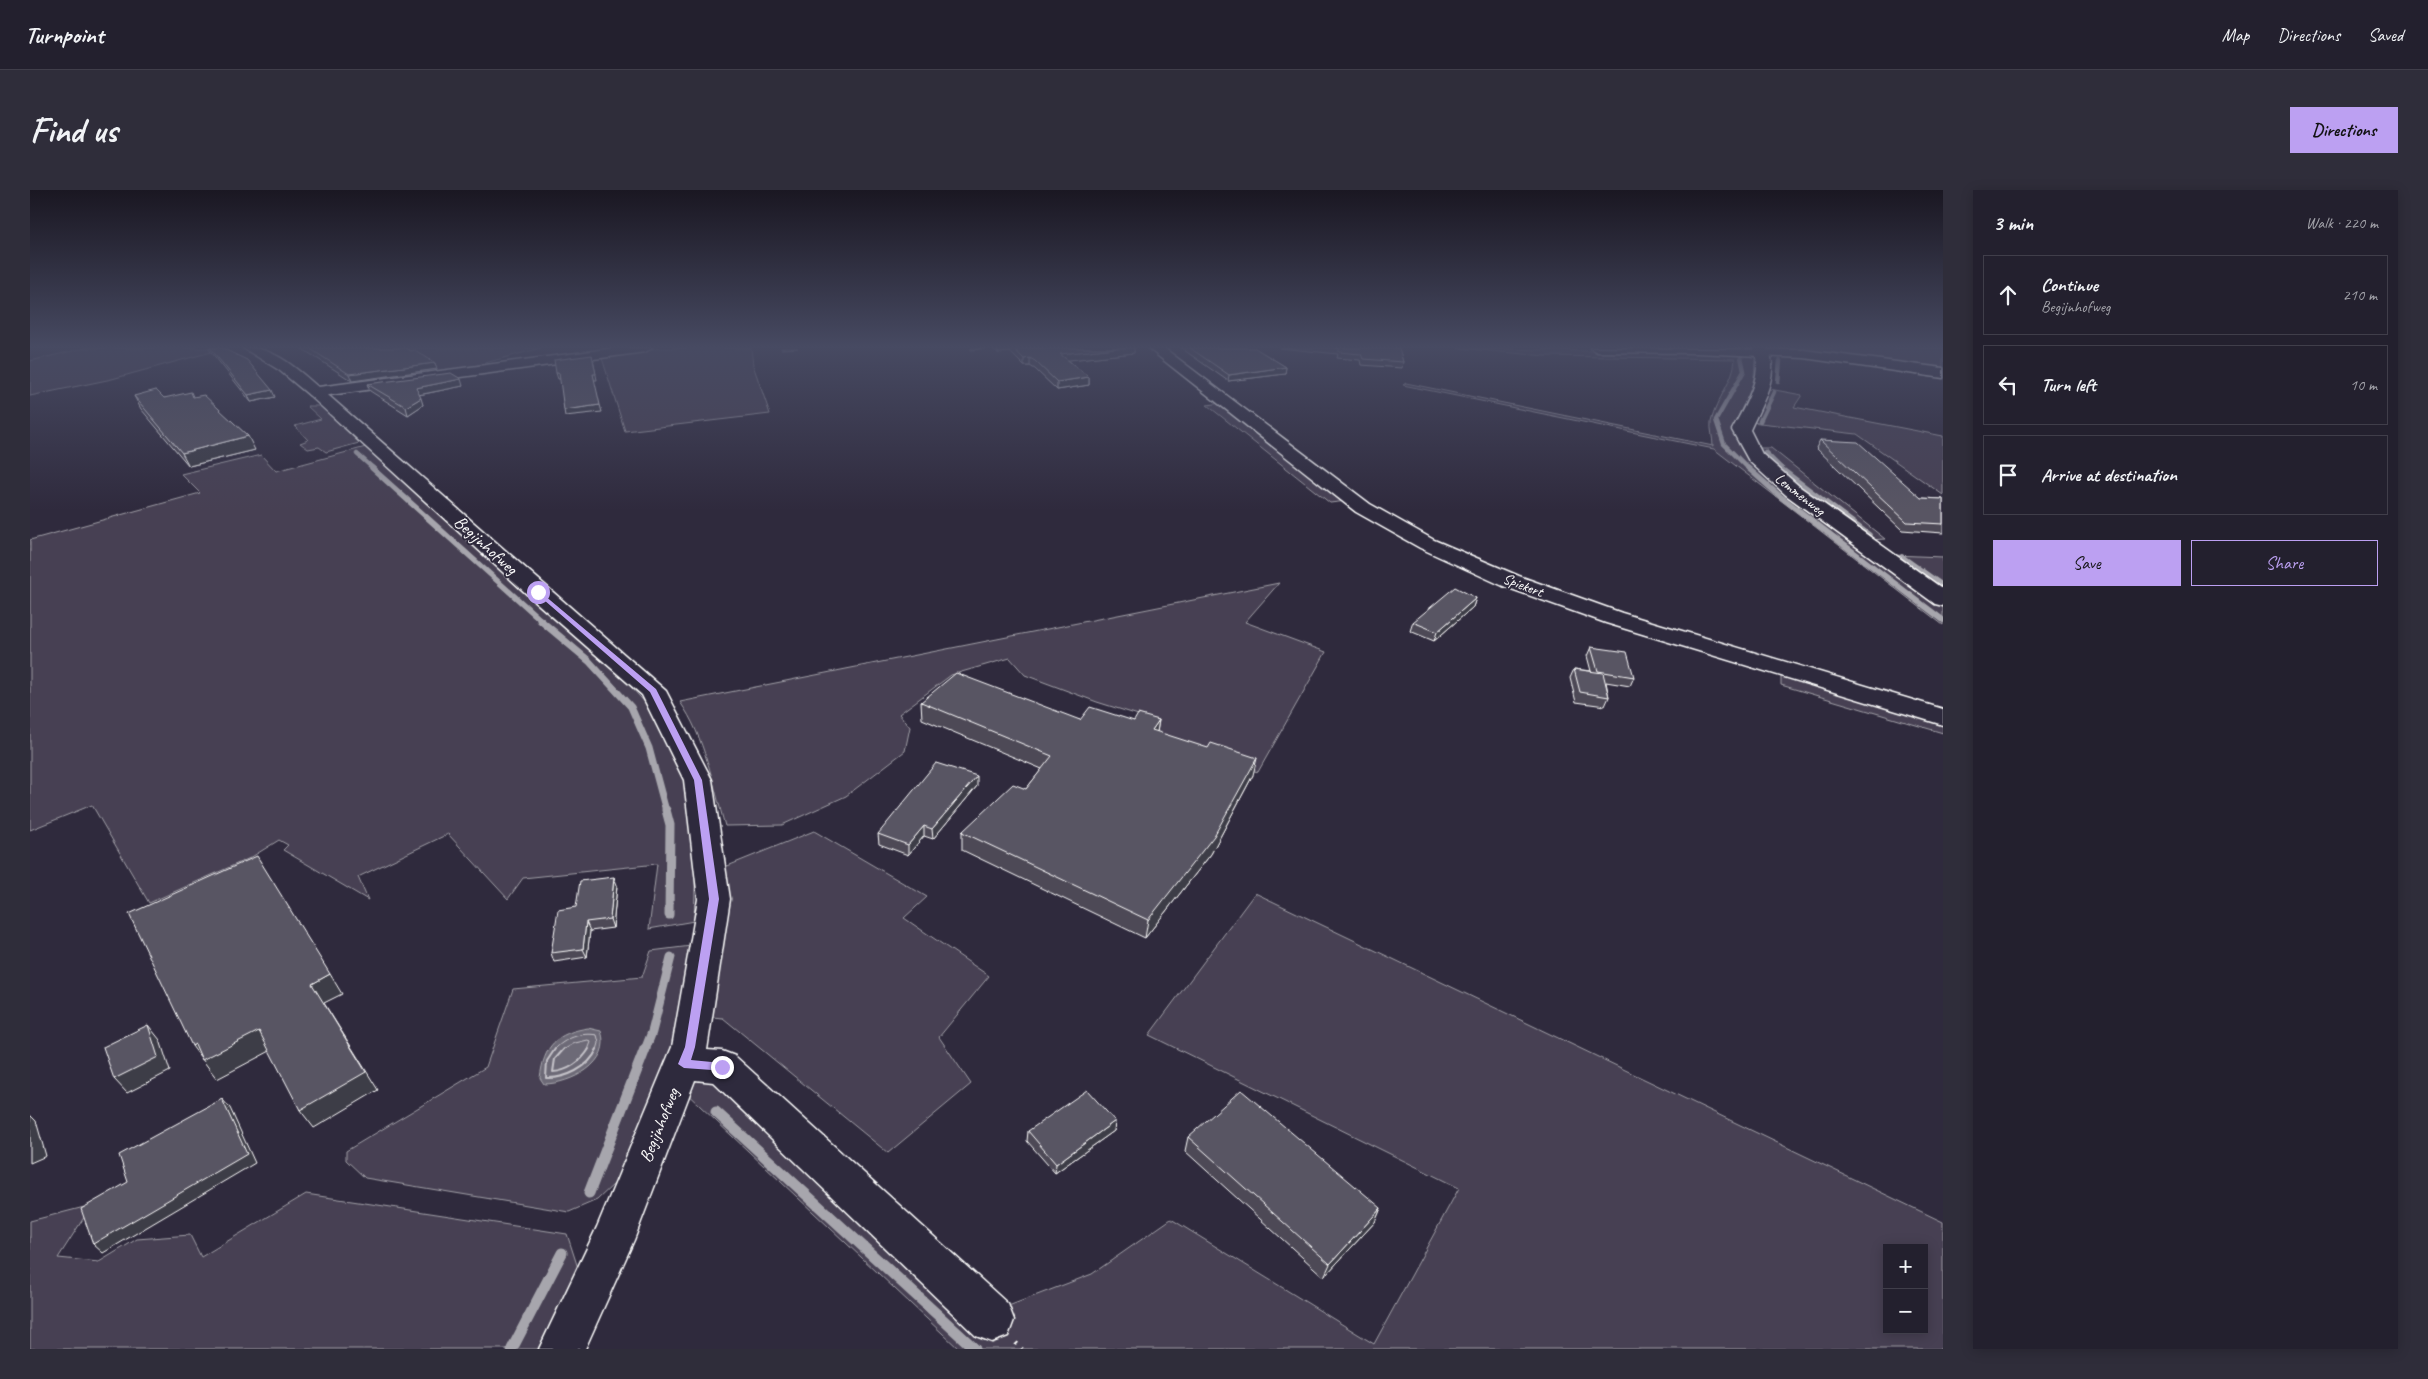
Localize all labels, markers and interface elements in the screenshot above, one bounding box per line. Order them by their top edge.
text: Turnpoint [25,20,104,50]
text: Map [2222,24,2249,46]
text: Directions [2277,24,2340,46]
text: Saved [2368,24,2403,46]
button: Directions [2290,107,2398,153]
text: Find us [30,108,117,153]
text: 3 min [1993,210,2033,236]
text: Walk · 220 m [2306,213,2378,233]
text: Continue [2041,273,2098,297]
icon: ahead [1994,281,2022,309]
text: 210 m [2343,285,2377,305]
text: Begijnhofweg [2041,297,2111,317]
icon: left [1994,371,2022,399]
text: Turn left [2041,373,2096,397]
text: 10 m [2350,375,2377,395]
icon: arrive [1994,461,2022,489]
text: Arrive at destination [2041,463,2177,487]
street label: Lemmenweg [1771,469,1830,521]
street label: Begijnhofweg [450,511,524,580]
button: Save [1993,540,2181,586]
button: Share [2191,540,2378,586]
street label: Spiekert [1500,569,1547,602]
route start [527,581,550,604]
route end [711,1056,734,1079]
street label: Begijnhofweg [634,1083,684,1165]
map controls [1883,1244,1928,1334]
button: + [1883,1244,1928,1289]
button: − [1883,1289,1928,1334]

